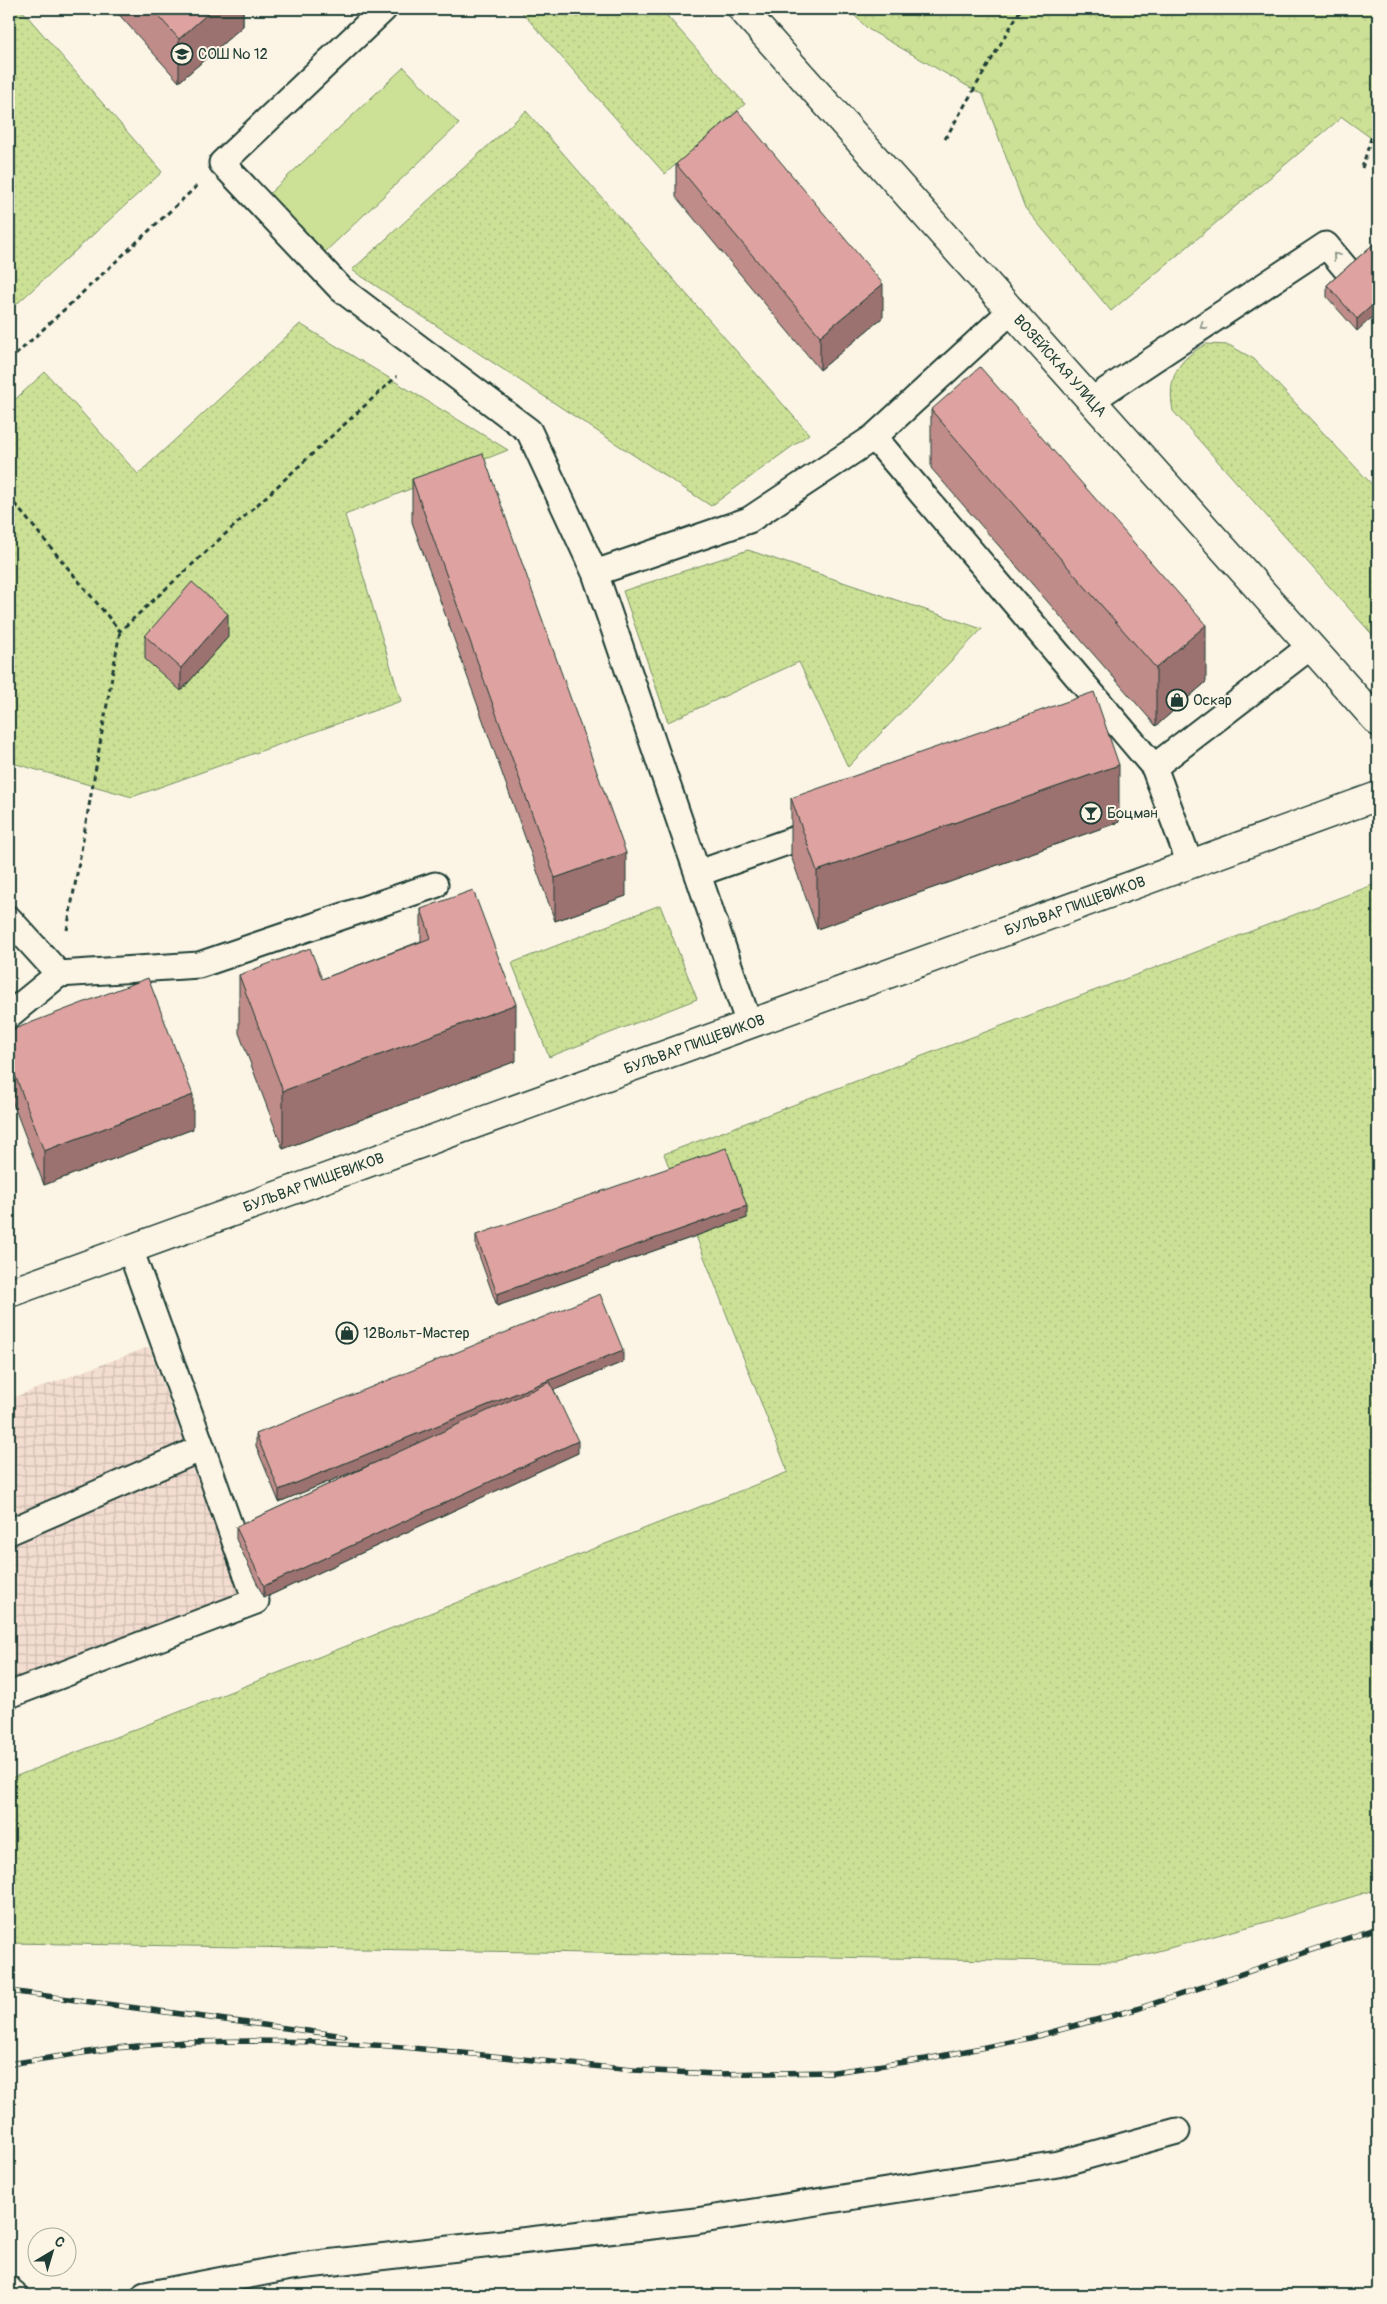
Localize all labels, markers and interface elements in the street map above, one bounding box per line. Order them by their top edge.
school or university icon: СОШ № 12 [170,42,194,66]
place label: СОШ № 12 [198,45,268,64]
one-way arrow [1333,253,1341,262]
street label: ВОЗЕЙСКАЯ УЛИЦА [1009,311,1111,421]
one-way arrow [1199,320,1209,329]
shop icon: Оскар [1165,688,1189,712]
place label: Оскар [1193,691,1232,710]
bar icon: Боцман [1079,801,1103,825]
place label: Боцман [1107,804,1158,823]
street label: БУЛЬВАР ПИЩЕВИКОВ [1002,872,1148,941]
street label: БУЛЬВАР ПИЩЕВИКОВ [621,1010,767,1079]
street label: БУЛЬВАР ПИЩЕВИКОВ [241,1149,387,1217]
shop icon: 12Вольт-Мастер [335,1321,359,1345]
place label: 12Вольт-Мастер [363,1324,470,1343]
north arrow [28,2226,78,2276]
text: С [51,2233,69,2252]

